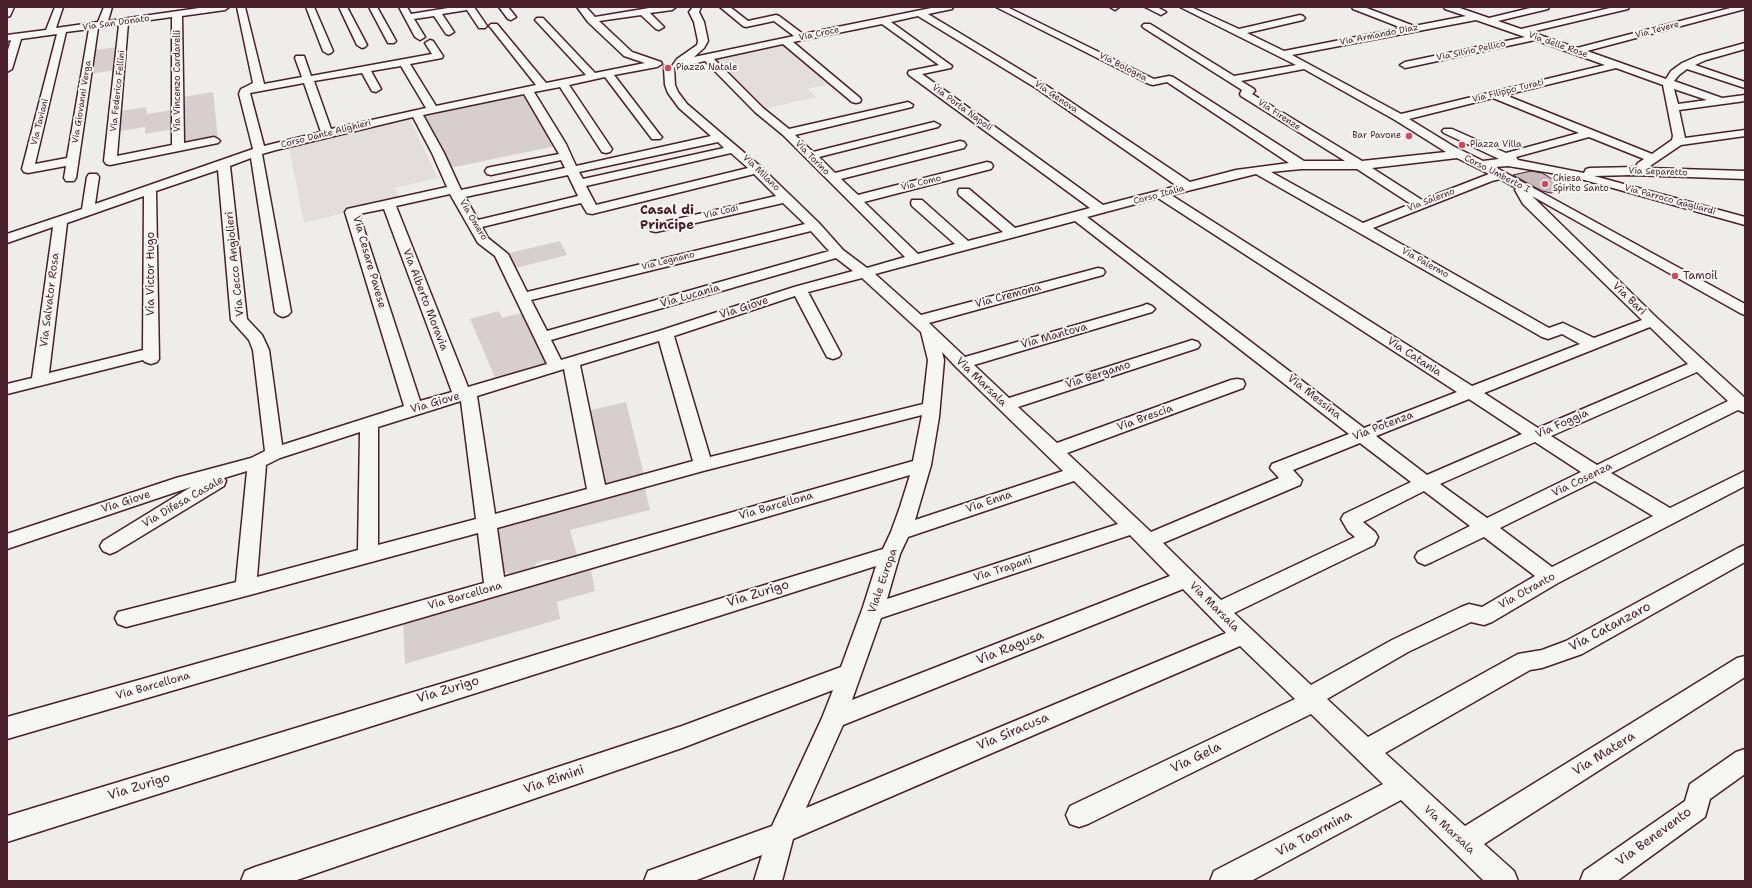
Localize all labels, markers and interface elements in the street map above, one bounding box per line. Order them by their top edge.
street label: Via San Donato [82,13,150,33]
street label: Via Tevere [1634,19,1680,41]
street label: Via Armando Diaz [1339,22,1419,48]
street label: Via Croce [798,24,840,44]
street label: Via Vincenzo Cardarelli [173,30,183,132]
street label: Via delle Rose [1527,30,1589,60]
street label: Via Silvio Pellico [1436,38,1506,64]
street label: Via Federico Fellini [108,50,128,132]
street label: Via Bologna [1097,50,1149,84]
street label: Via Giovanni Verga [70,60,94,144]
marker: Piazza Natale [663,63,673,73]
place label: Piazza Natale [676,63,737,73]
street label: Via Filippo Turati [1471,77,1545,105]
street label: Via Genova [1032,79,1080,115]
street label: Via Porta Napoli [930,83,994,133]
street label: Via Firenze [1256,97,1302,133]
street label: Via Taviani [29,98,51,146]
street label: Corso Dante Alighieri [280,118,372,150]
place label: Bar Pavone [1352,131,1401,141]
marker: Bar Pavone [1404,131,1414,141]
street label: Via Torino [793,139,831,177]
marker: Piazza Villa [1457,140,1467,150]
place label: Piazza Villa [1470,140,1522,150]
street label: Via Milano [740,153,782,193]
street label: Corso Umberto I [1462,153,1532,195]
street label: Via Separetto [1628,166,1688,178]
street label: Via Como [900,173,942,193]
place label: Chiesa Spirito Santo [1553,174,1609,195]
marker: Chiesa Spirito Santo [1540,179,1550,189]
street label: Corso Italia [1132,183,1186,207]
street label: Via Parroco Gagliardi [1623,183,1717,217]
street label: Via Salerno [1406,186,1456,214]
street label: Via Omero [457,198,489,242]
district label: Casal di Principe [640,203,694,234]
street label: Via Lodi [702,203,740,221]
street label: Via Cecco Angiolieri [223,211,247,317]
street label: Via Cesare Pavese [349,214,389,310]
street label: Via Victor Hugo [144,232,158,316]
street label: Via Palermo [1400,246,1450,280]
street label: Via Alberto Moravia [399,247,451,353]
street label: Via Legnano [640,249,696,273]
street label: Via Salvator Rosa [38,252,62,348]
place label: Tamoil [1683,269,1718,283]
marker: Tamoil [1670,271,1680,281]
street label: Via Bari [1609,280,1649,318]
street label: Via Lucania [659,281,721,311]
street label: Via Cremona [974,281,1042,311]
street label: Via Giove [718,294,770,322]
street label: Via Mantova [1019,320,1089,352]
street label: Via Catania [1384,335,1444,379]
street label: Via Marsala [953,355,1009,409]
street label: Via Bergamo [1064,358,1132,392]
street label: Via Messina [1285,372,1343,422]
street label: Via Giove [409,390,461,416]
street label: Via Brescia [1115,402,1175,434]
street label: Via Foggia [1534,406,1590,442]
street label: Via Potenza [1351,408,1415,444]
street label: Via Cosenza [1550,460,1614,500]
street label: Via Difesa Casale [140,473,226,531]
street label: Via Giove [100,488,152,516]
street label: Via Enna [964,488,1014,516]
street label: Via Barcellona [737,489,815,523]
street label: Viale Europa [866,547,900,615]
street label: Via Trapani [972,553,1034,585]
street label: Via Otranto [1496,570,1558,612]
street label: Via Zurigo [725,577,791,611]
street label: Via Barcellona [426,579,504,613]
street label: Via Marsala [1186,579,1242,635]
street label: Via Catanzaro [1566,599,1654,655]
street label: Via Ragusa [974,627,1046,669]
street label: Via Barcellona [114,669,192,703]
street label: Via Zurigo [415,673,481,707]
street label: Via Siracusa [975,710,1051,754]
street label: Via Matera [1570,729,1638,779]
street label: Via Gela [1168,739,1224,777]
street label: Via Rimini [522,762,586,798]
street label: Via Zurigo [106,770,172,804]
street label: Via Marsala [1421,803,1477,857]
street label: Via Benevento [1613,804,1695,870]
street label: Via Taormina [1274,808,1354,860]

